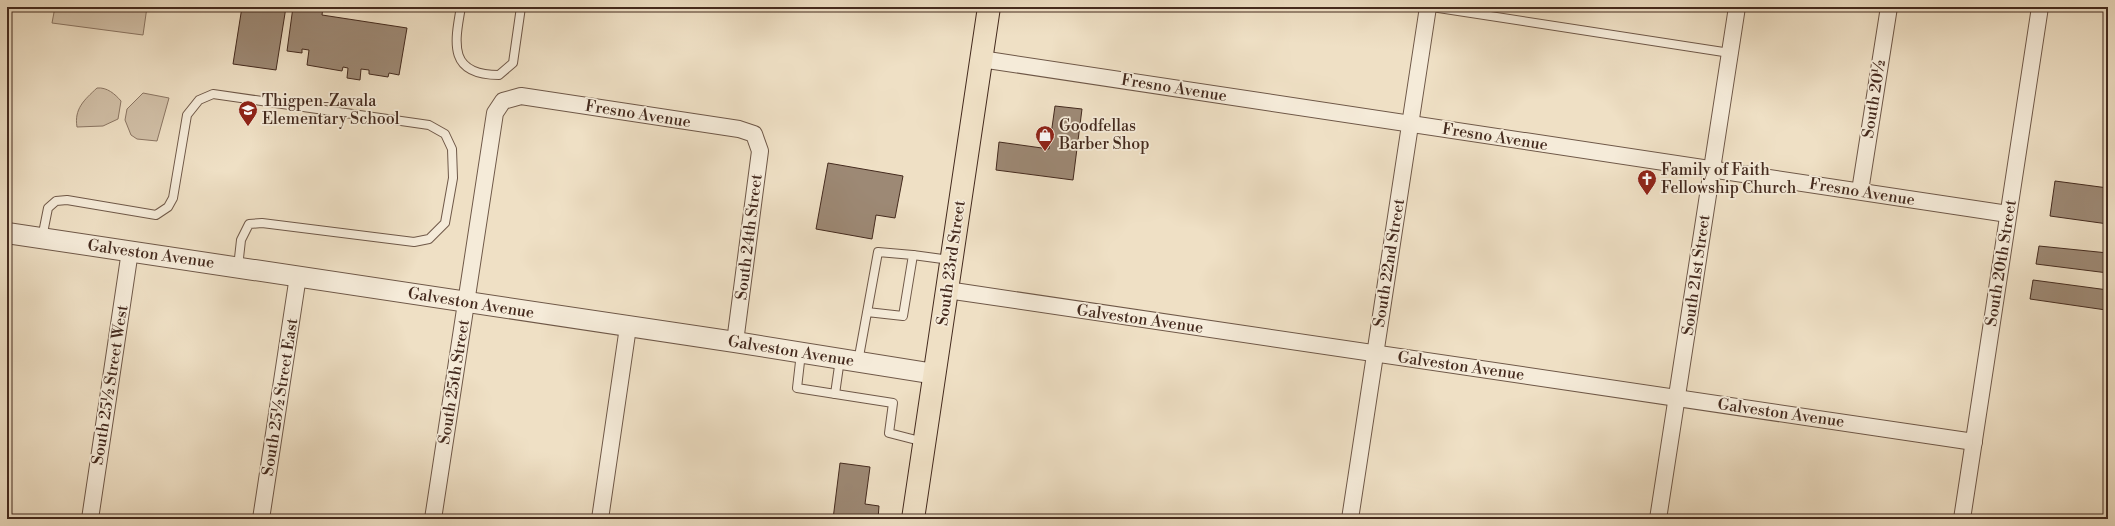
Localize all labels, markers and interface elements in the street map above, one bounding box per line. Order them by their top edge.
street label: South 20½ [1858,58,1890,140]
street label: Fresno Avenue [1120,70,1228,106]
place label: Thigpen-Zavala Elementary School [262,91,400,129]
street label: Fresno Avenue [584,96,692,132]
school or university icon: Thigpen-Zavala Elementary School [237,99,259,127]
place label: Goodfellas Barber Shop [1058,116,1150,154]
street label: Fresno Avenue [1441,119,1549,155]
shop icon: Goodfellas Barber Shop [1034,124,1056,152]
place label: Family of Faith Fellowship Church [1661,160,1797,198]
church icon: Family of Faith Fellowship Church [1636,168,1658,196]
street label: South 24th Street [731,172,767,301]
street label: Fresno Avenue [1808,174,1916,210]
street label: South 22nd Street [1369,197,1409,329]
street label: South 20th Street [1981,198,2021,328]
street label: South 23rd Street [932,199,970,327]
street label: South 21st Street [1678,213,1714,337]
street label: Galveston Avenue [86,235,216,273]
street label: Galveston Avenue [406,283,536,323]
street label: Galveston Avenue [1075,300,1205,338]
street label: South 25½ Street West [87,303,133,466]
street label: South 25½ Street East [258,316,302,477]
street label: South 25th Street [434,318,474,446]
street label: Galveston Avenue [726,331,856,371]
street label: Galveston Avenue [1396,347,1526,385]
street label: Galveston Avenue [1716,394,1846,432]

